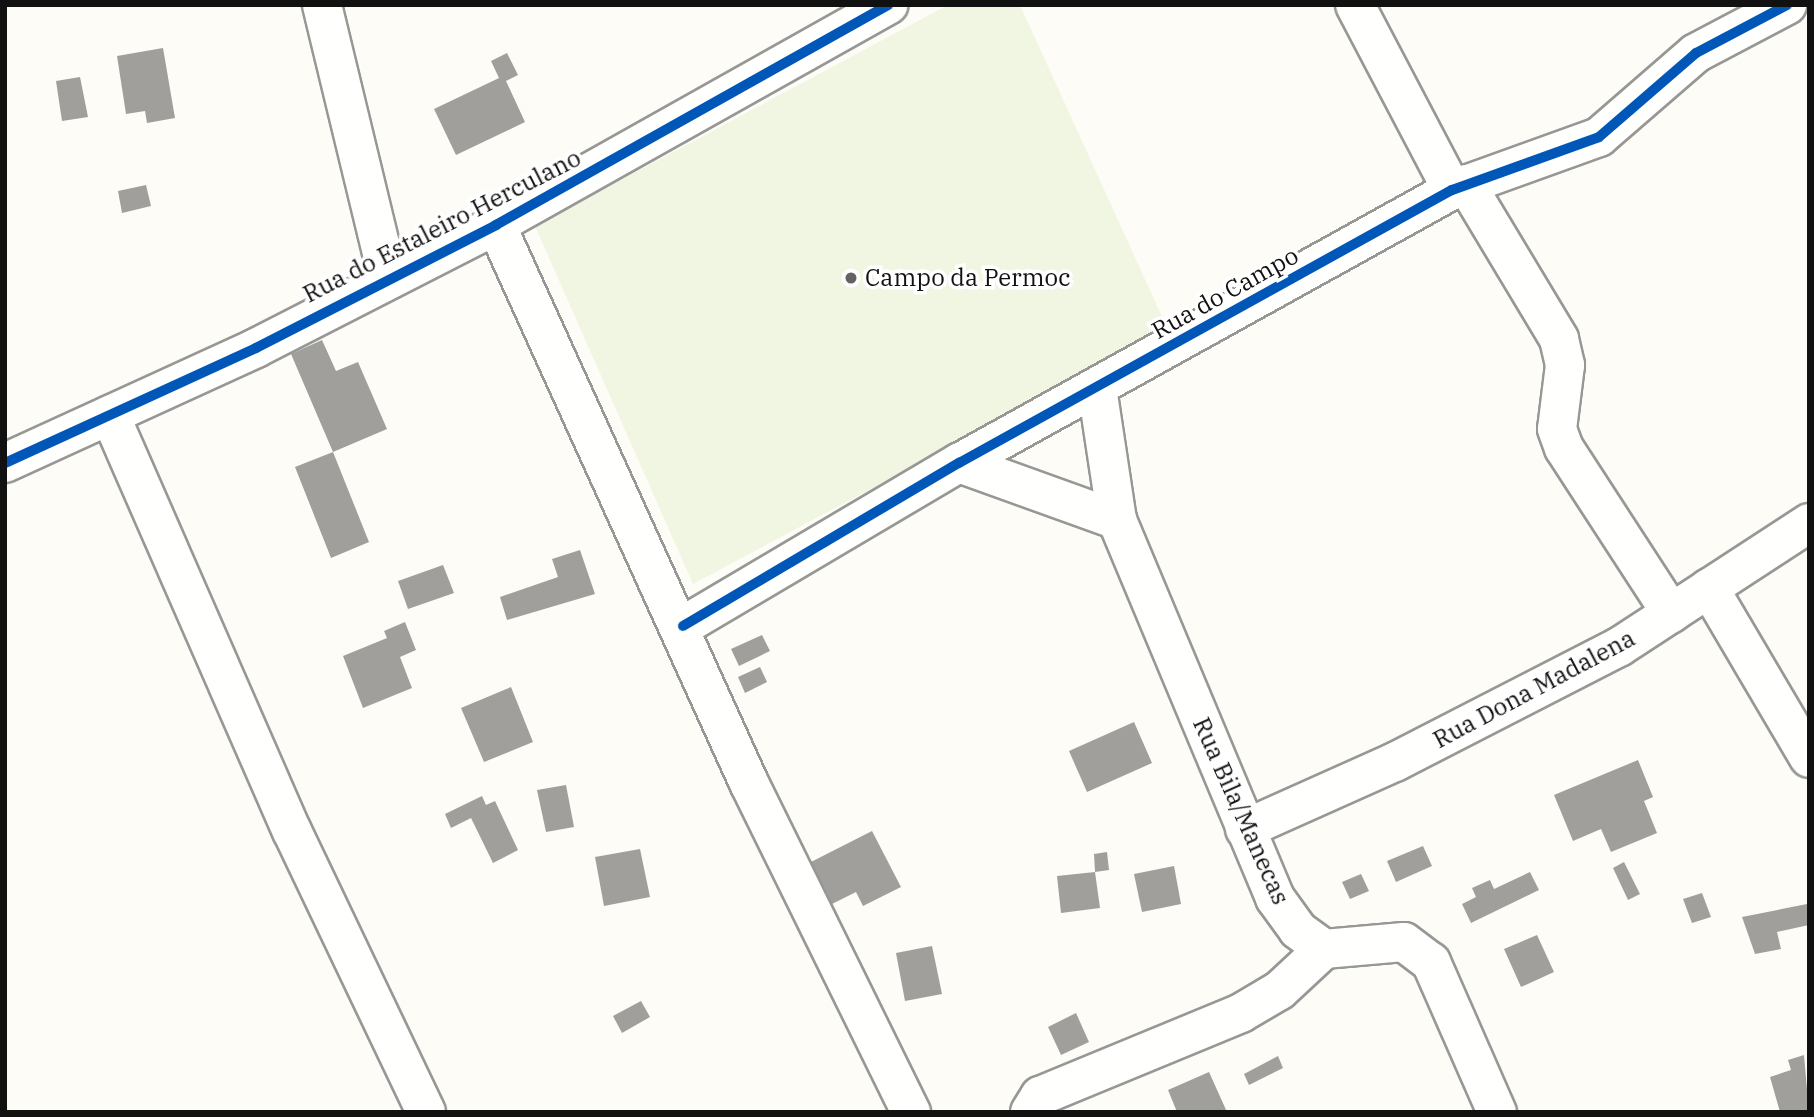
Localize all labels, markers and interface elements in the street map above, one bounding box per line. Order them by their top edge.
street label: Rua do Estaleiro Herculano [298,143,586,309]
street label: Rua do Campo [1147,241,1303,345]
place label: Campo da Permoc [865,264,1071,292]
marker: Campo da Permoc [843,270,859,286]
street label: Rua Dona Madalena [1428,624,1640,754]
street label: Rua Bila/Manecas [1187,713,1295,909]

